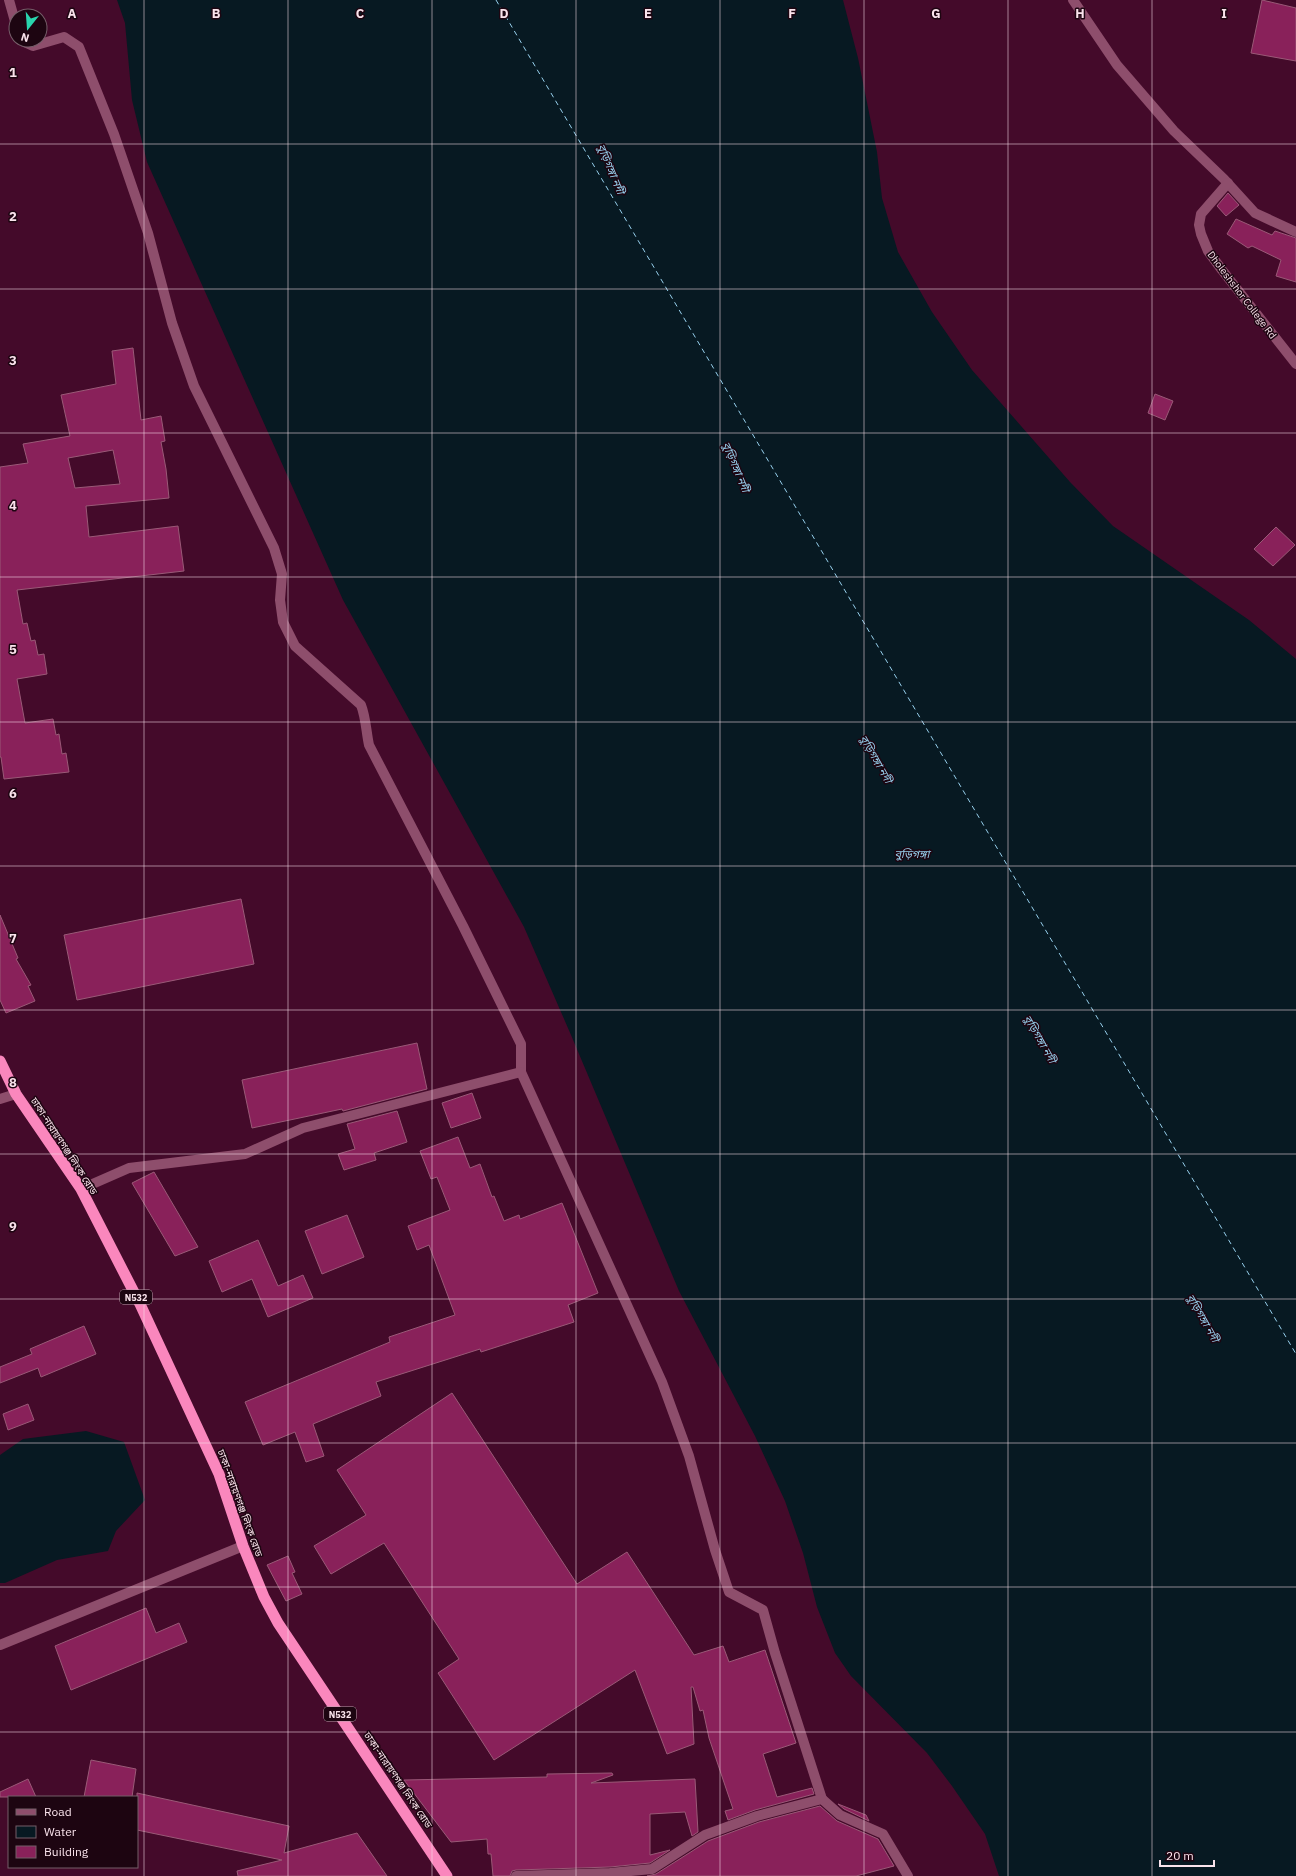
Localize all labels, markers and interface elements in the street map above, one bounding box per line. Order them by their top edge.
text: A [68,5,77,22]
text: B [212,5,221,22]
text: C [356,5,365,22]
text: D [499,5,509,22]
text: E [644,5,652,22]
text: F [788,5,796,22]
text: G [931,5,941,22]
text: H [1075,5,1085,22]
text: I [1221,5,1227,22]
north arrow [8,8,48,48]
text: N [19,30,31,45]
text: 1 [9,64,17,81]
water label: বুড়িগঙ্গা নদী [594,142,629,198]
text: 2 [9,208,17,225]
street label: Dholeshshor College Rd [1205,248,1279,342]
text: 3 [9,352,17,369]
water label: বুড়িগঙ্গা নদী [719,440,754,496]
text: 4 [9,497,17,514]
text: 5 [9,641,17,658]
water label: বুড়িগঙ্গা নদী [857,732,896,787]
text: 6 [9,785,17,802]
water label: বুড়িগঙ্গা [895,847,932,861]
text: 7 [9,930,17,947]
water label: বুড়িগঙ্গা নদী [1021,1012,1060,1067]
text: 8 [9,1074,17,1091]
street label: ঢাকা-নারায়ণগঞ্জ লিংক রোড [27,1094,101,1198]
text: 9 [9,1218,17,1235]
road number: N532 [120,1290,152,1304]
water label: বুড়িগঙ্গা নদী [1184,1291,1223,1346]
street label: ঢাকা-নারায়ণগঞ্জ লিংক রোড [214,1447,266,1559]
road number: N532 [324,1707,356,1721]
street label: ঢাকা-নারায়ণগঞ্জ লিংক রোড [360,1729,436,1831]
legend [8,1796,138,1868]
text: Road [44,1804,72,1819]
text: Water [44,1824,77,1839]
scale bar [1160,1842,1214,1868]
text: Building [44,1844,89,1859]
text: 20 m [1166,1848,1194,1863]

